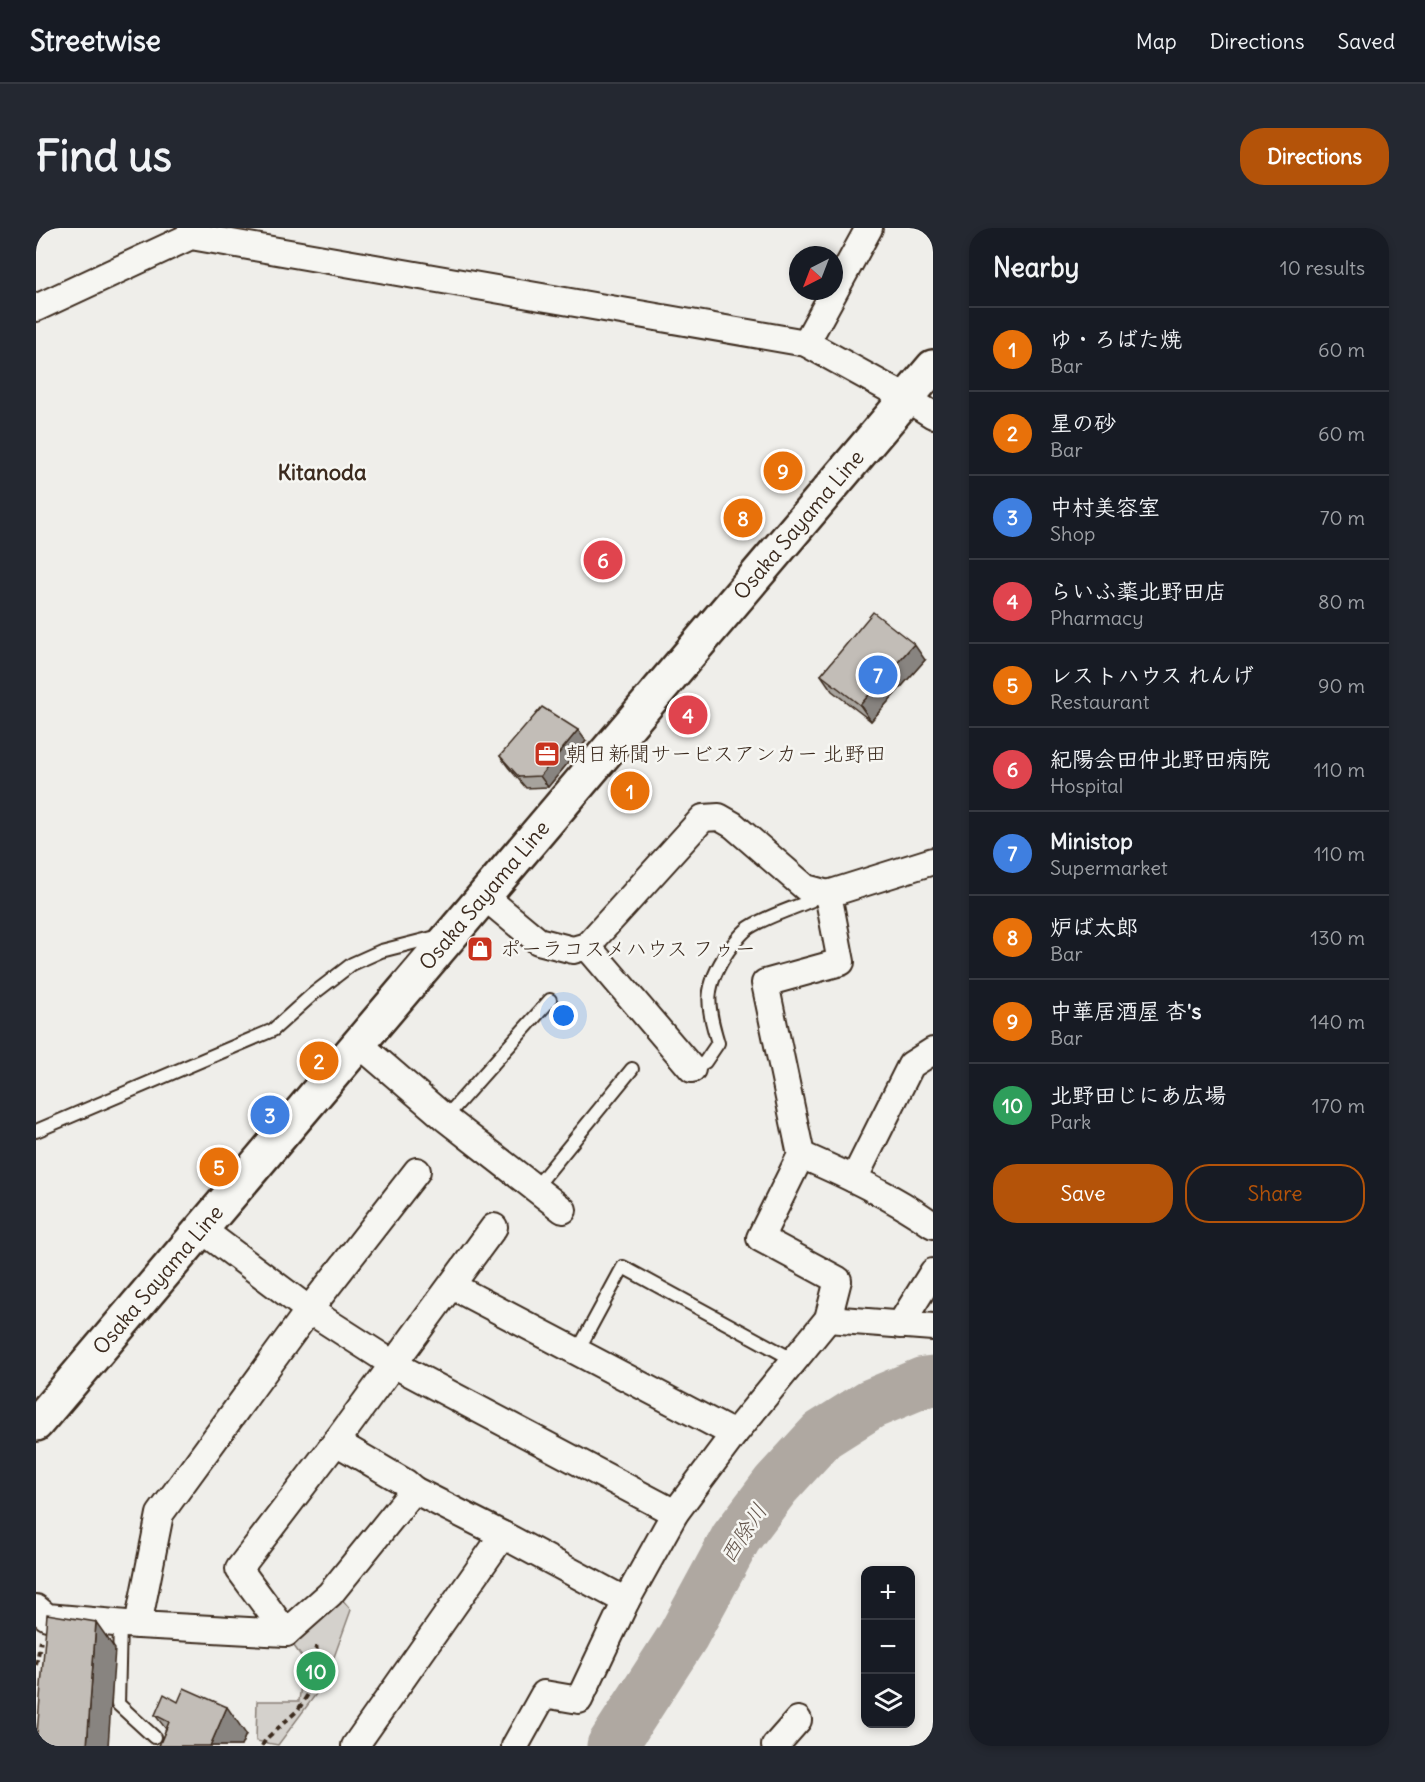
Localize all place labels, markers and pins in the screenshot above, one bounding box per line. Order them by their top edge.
pin: 9 [764,448,802,494]
pin: 8 [724,496,762,540]
pin: 6 [584,538,622,582]
pin: 7 [858,652,898,698]
pin: 4 [668,692,708,738]
office icon: 朝日新聞サービスアンカー 北野田 [532,739,562,769]
place label: 朝日新聞サービスアンカー 北野田 [566,740,886,767]
pin: 1 [610,768,650,814]
shop icon: ポーラコスメハウス フゥー [465,934,495,964]
place label: ポーラコスメハウス フゥー [500,935,756,962]
pin: 2 [300,1038,338,1084]
pin: 3 [250,1092,290,1138]
pin: 5 [200,1144,238,1190]
pin: 10 [296,1648,336,1694]

